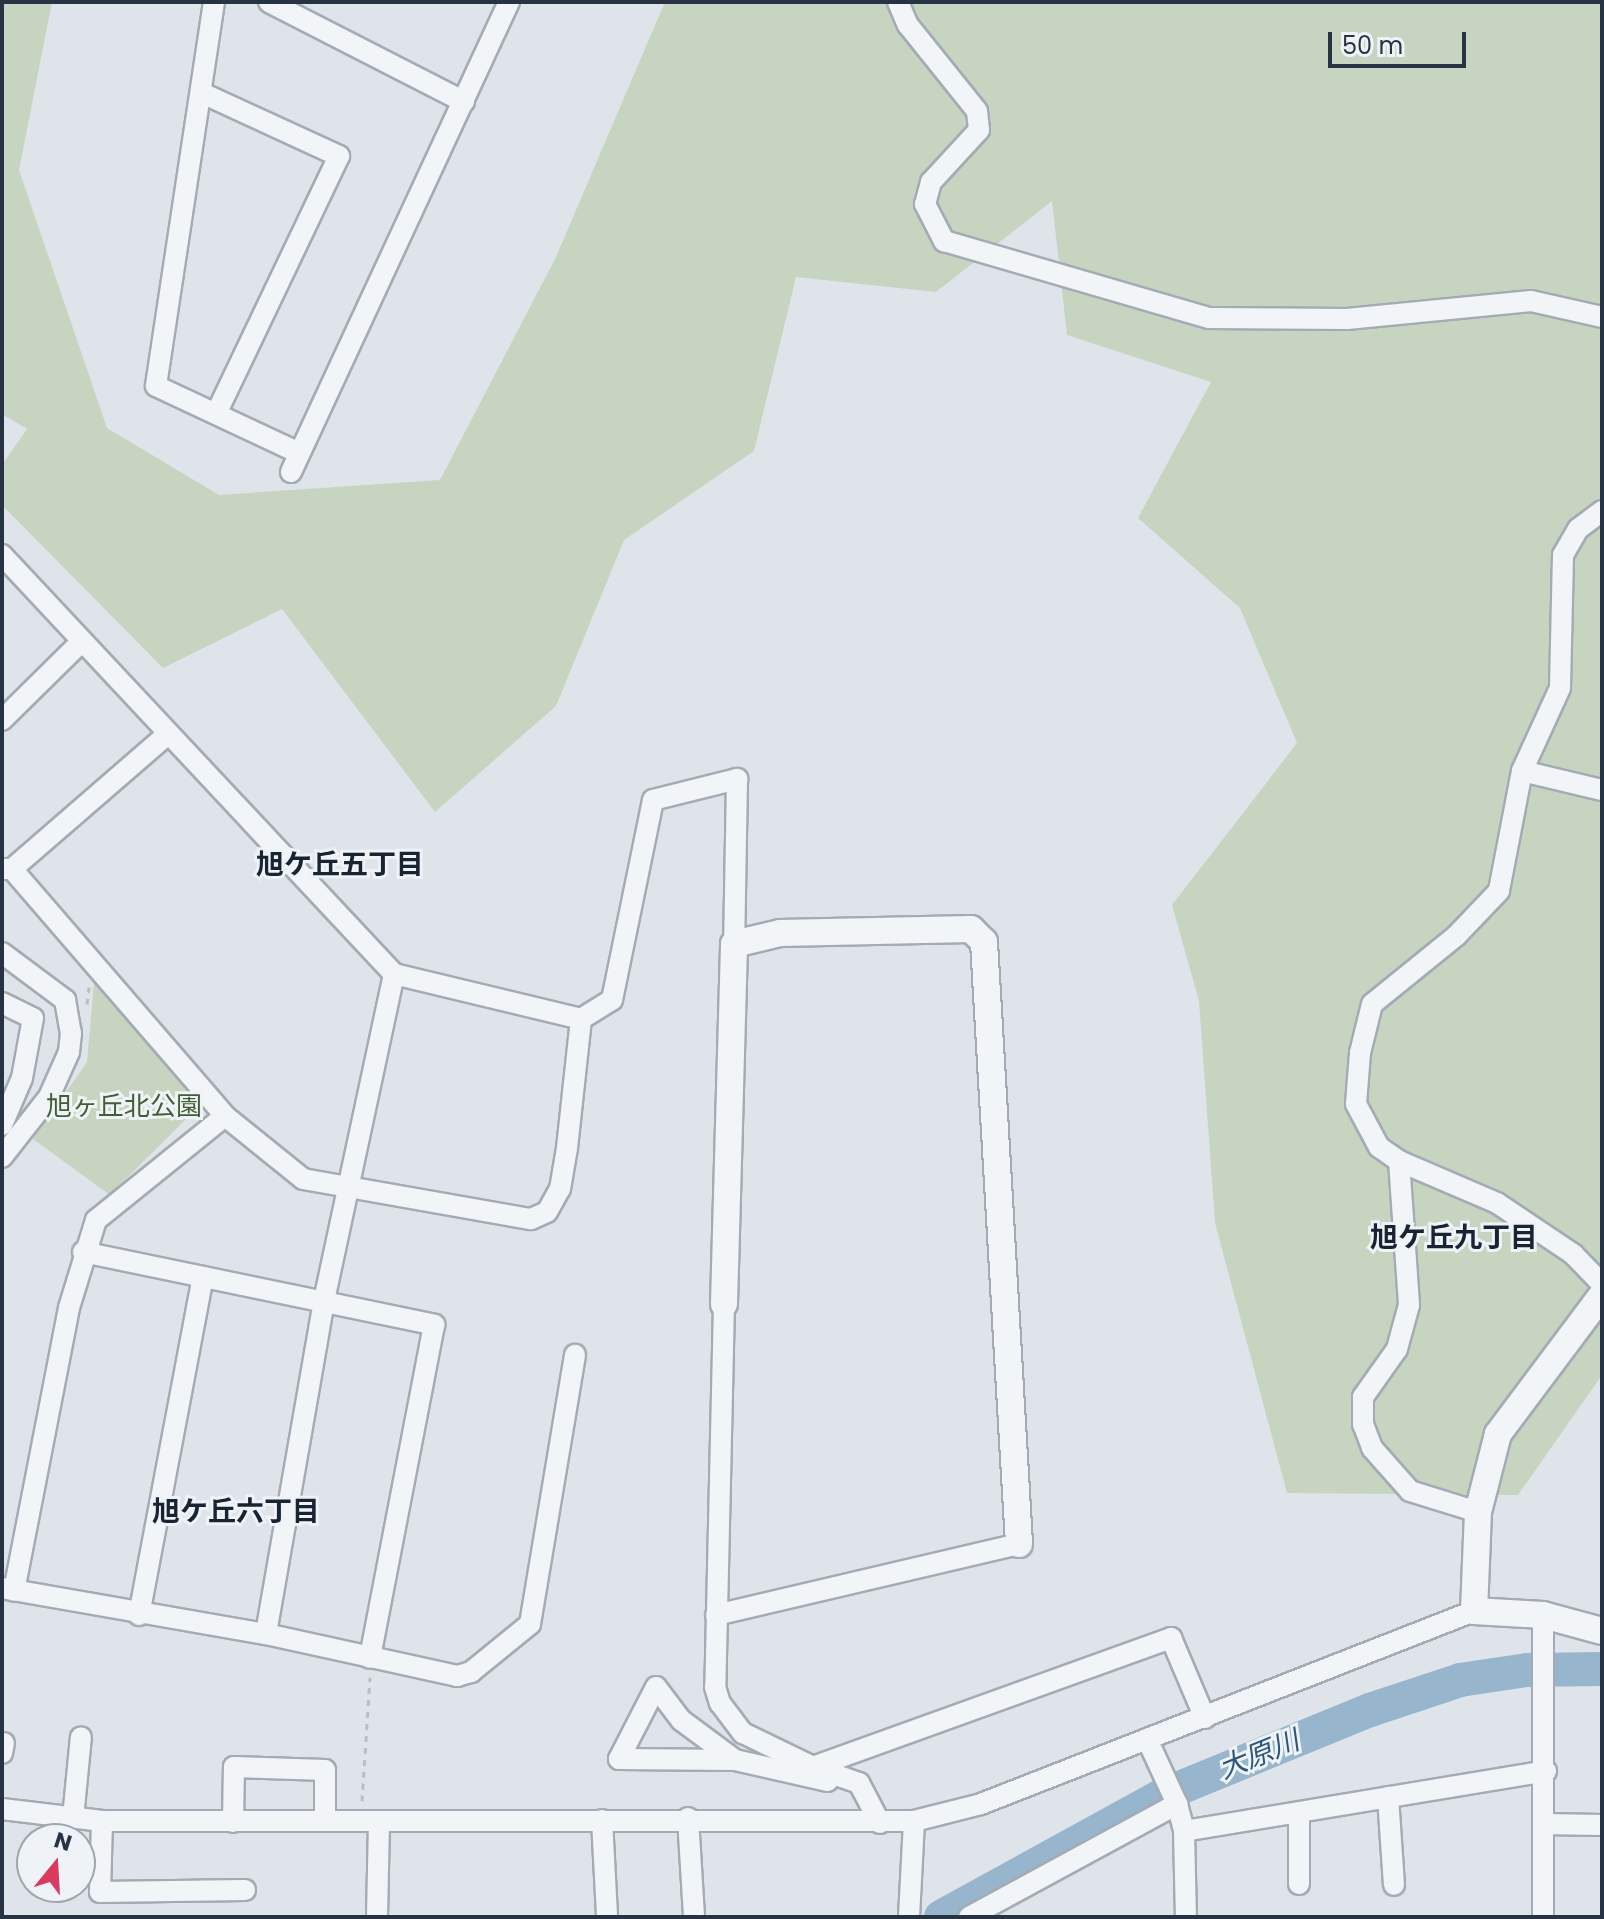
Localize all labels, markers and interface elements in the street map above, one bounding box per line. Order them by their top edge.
scale bar [1332,16,1470,66]
text: 50 m [1342,29,1403,62]
district label: 旭ケ丘五丁目 [256,848,424,882]
park label: 旭ヶ丘北公園 [46,1091,202,1123]
district label: 旭ケ丘九丁目 [1370,1221,1538,1255]
district label: 旭ケ丘六丁目 [152,1495,320,1529]
water label: 大原川 [1214,1724,1304,1786]
north arrow [16,1823,96,1903]
text: N [50,1824,76,1859]

